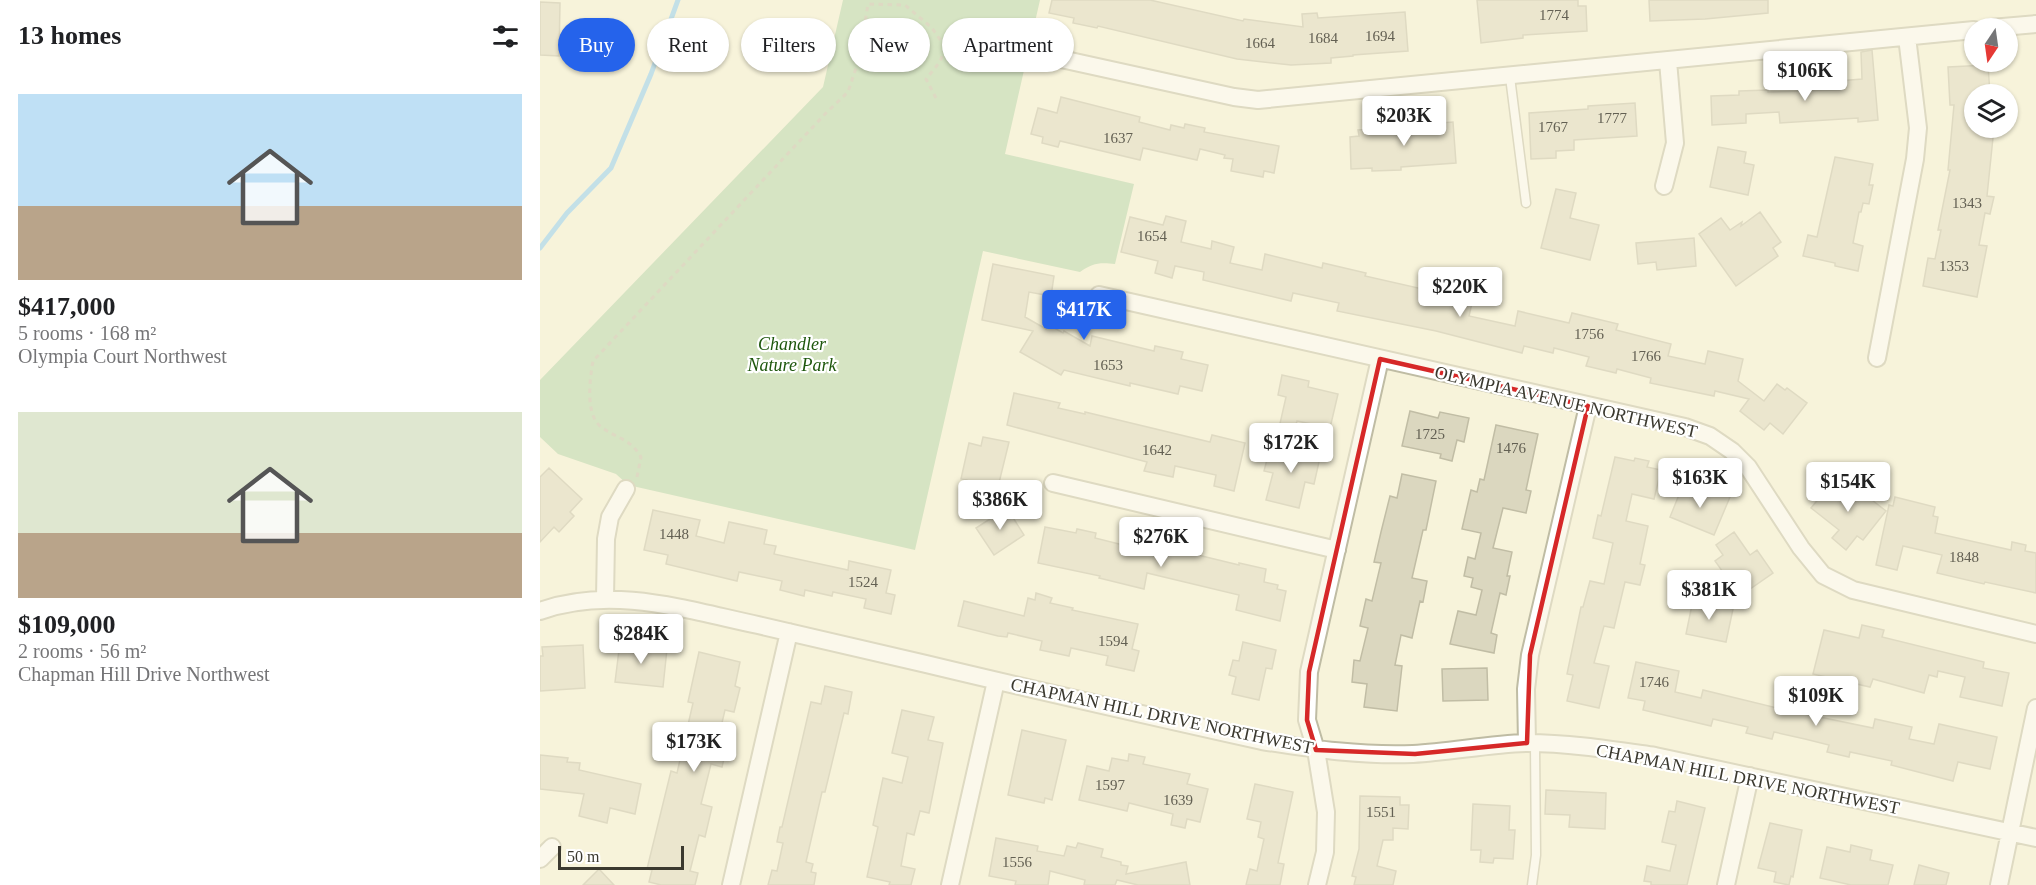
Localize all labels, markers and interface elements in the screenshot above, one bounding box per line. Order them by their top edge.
house number: 1774 [1539,7,1570,23]
chip: Buy [558,18,635,72]
chip: Rent [647,18,729,72]
chip: Filters [741,18,836,72]
chip: New [848,18,930,72]
chip: Apartment [942,18,1074,72]
north arrow [1964,18,2018,72]
map controls [1964,18,2018,138]
icon: filters [489,20,522,53]
text: 13 homes [18,21,121,50]
house number: 1694 [1365,28,1396,44]
house number: 1684 [1308,30,1339,46]
house number: 1664 [1245,35,1276,51]
pin: $106K [1763,51,1847,102]
text: $106K [1777,59,1833,81]
button: layers [1964,84,2018,138]
pin: $203K [1362,96,1446,147]
text: $203K [1376,104,1432,126]
house number: 1777 [1597,110,1628,126]
house number: 1767 [1538,119,1569,135]
house number: 1637 [1103,130,1134,146]
icon: home [216,133,324,241]
house number: 1343 [1952,195,1982,211]
house number: 1654 [1137,228,1168,244]
house number: 1353 [1939,258,1969,274]
pin: $220K [1418,267,1502,318]
text: $220K [1432,275,1488,297]
pin: $417K [1042,290,1126,341]
text: $417,000 [18,292,116,321]
text: $417K [1056,298,1112,320]
text: 5 rooms · 168 m² [18,322,156,344]
house number: 1756 [1574,326,1605,342]
park label: Chandler Nature Park [747,334,837,375]
text: Olympia Court Northwest [18,345,227,367]
house number: 1766 [1631,348,1662,364]
house number: 1653 [1093,357,1123,373]
street label: OLYMPIA AVENUE NORTHWEST [1433,362,1699,442]
pin: $172K [1249,423,1333,474]
house number: 1725 [1415,426,1445,442]
text: $172K [1263,431,1319,453]
house number: 1476 [1496,440,1527,456]
house number: 1642 [1142,442,1172,458]
icon: home [216,451,324,559]
pin: $163K [1658,458,1742,509]
pin: $154K [1806,462,1890,513]
text: $163K [1672,466,1728,488]
text: $154K [1820,470,1876,492]
pin: $386K [958,480,1042,531]
text: $386K [972,488,1028,510]
pin: $276K [1119,517,1203,568]
text: $276K [1133,525,1189,547]
house number: 1448 [659,526,689,542]
house number: 1848 [1949,549,1979,565]
pin: $381K [1667,570,1751,621]
house number: 1524 [848,574,879,590]
text: $381K [1681,578,1737,600]
text: $109,000 [18,610,116,639]
pin: $284K [599,614,683,665]
text: $284K [613,622,669,644]
house number: 1594 [1098,633,1129,649]
text: 2 rooms · 56 m² [18,640,146,662]
text: Chapman Hill Drive Northwest [18,663,270,685]
street label: CHAPMAN HILL DRIVE NORTHWEST [1009,674,1315,758]
house number: 1746 [1639,674,1670,690]
pin: $109K [1774,676,1858,727]
text: $109K [1788,684,1844,706]
pin: $173K [652,722,736,773]
text: $173K [666,730,722,752]
street label: CHAPMAN HILL DRIVE NORTHWEST [1595,740,1901,818]
house number: 1597 [1095,777,1126,793]
house number: 1639 [1163,792,1193,808]
house number: 1551 [1366,804,1396,820]
scale bar [558,843,684,870]
text: 50 m [567,848,599,865]
house number: 1556 [1002,854,1033,870]

